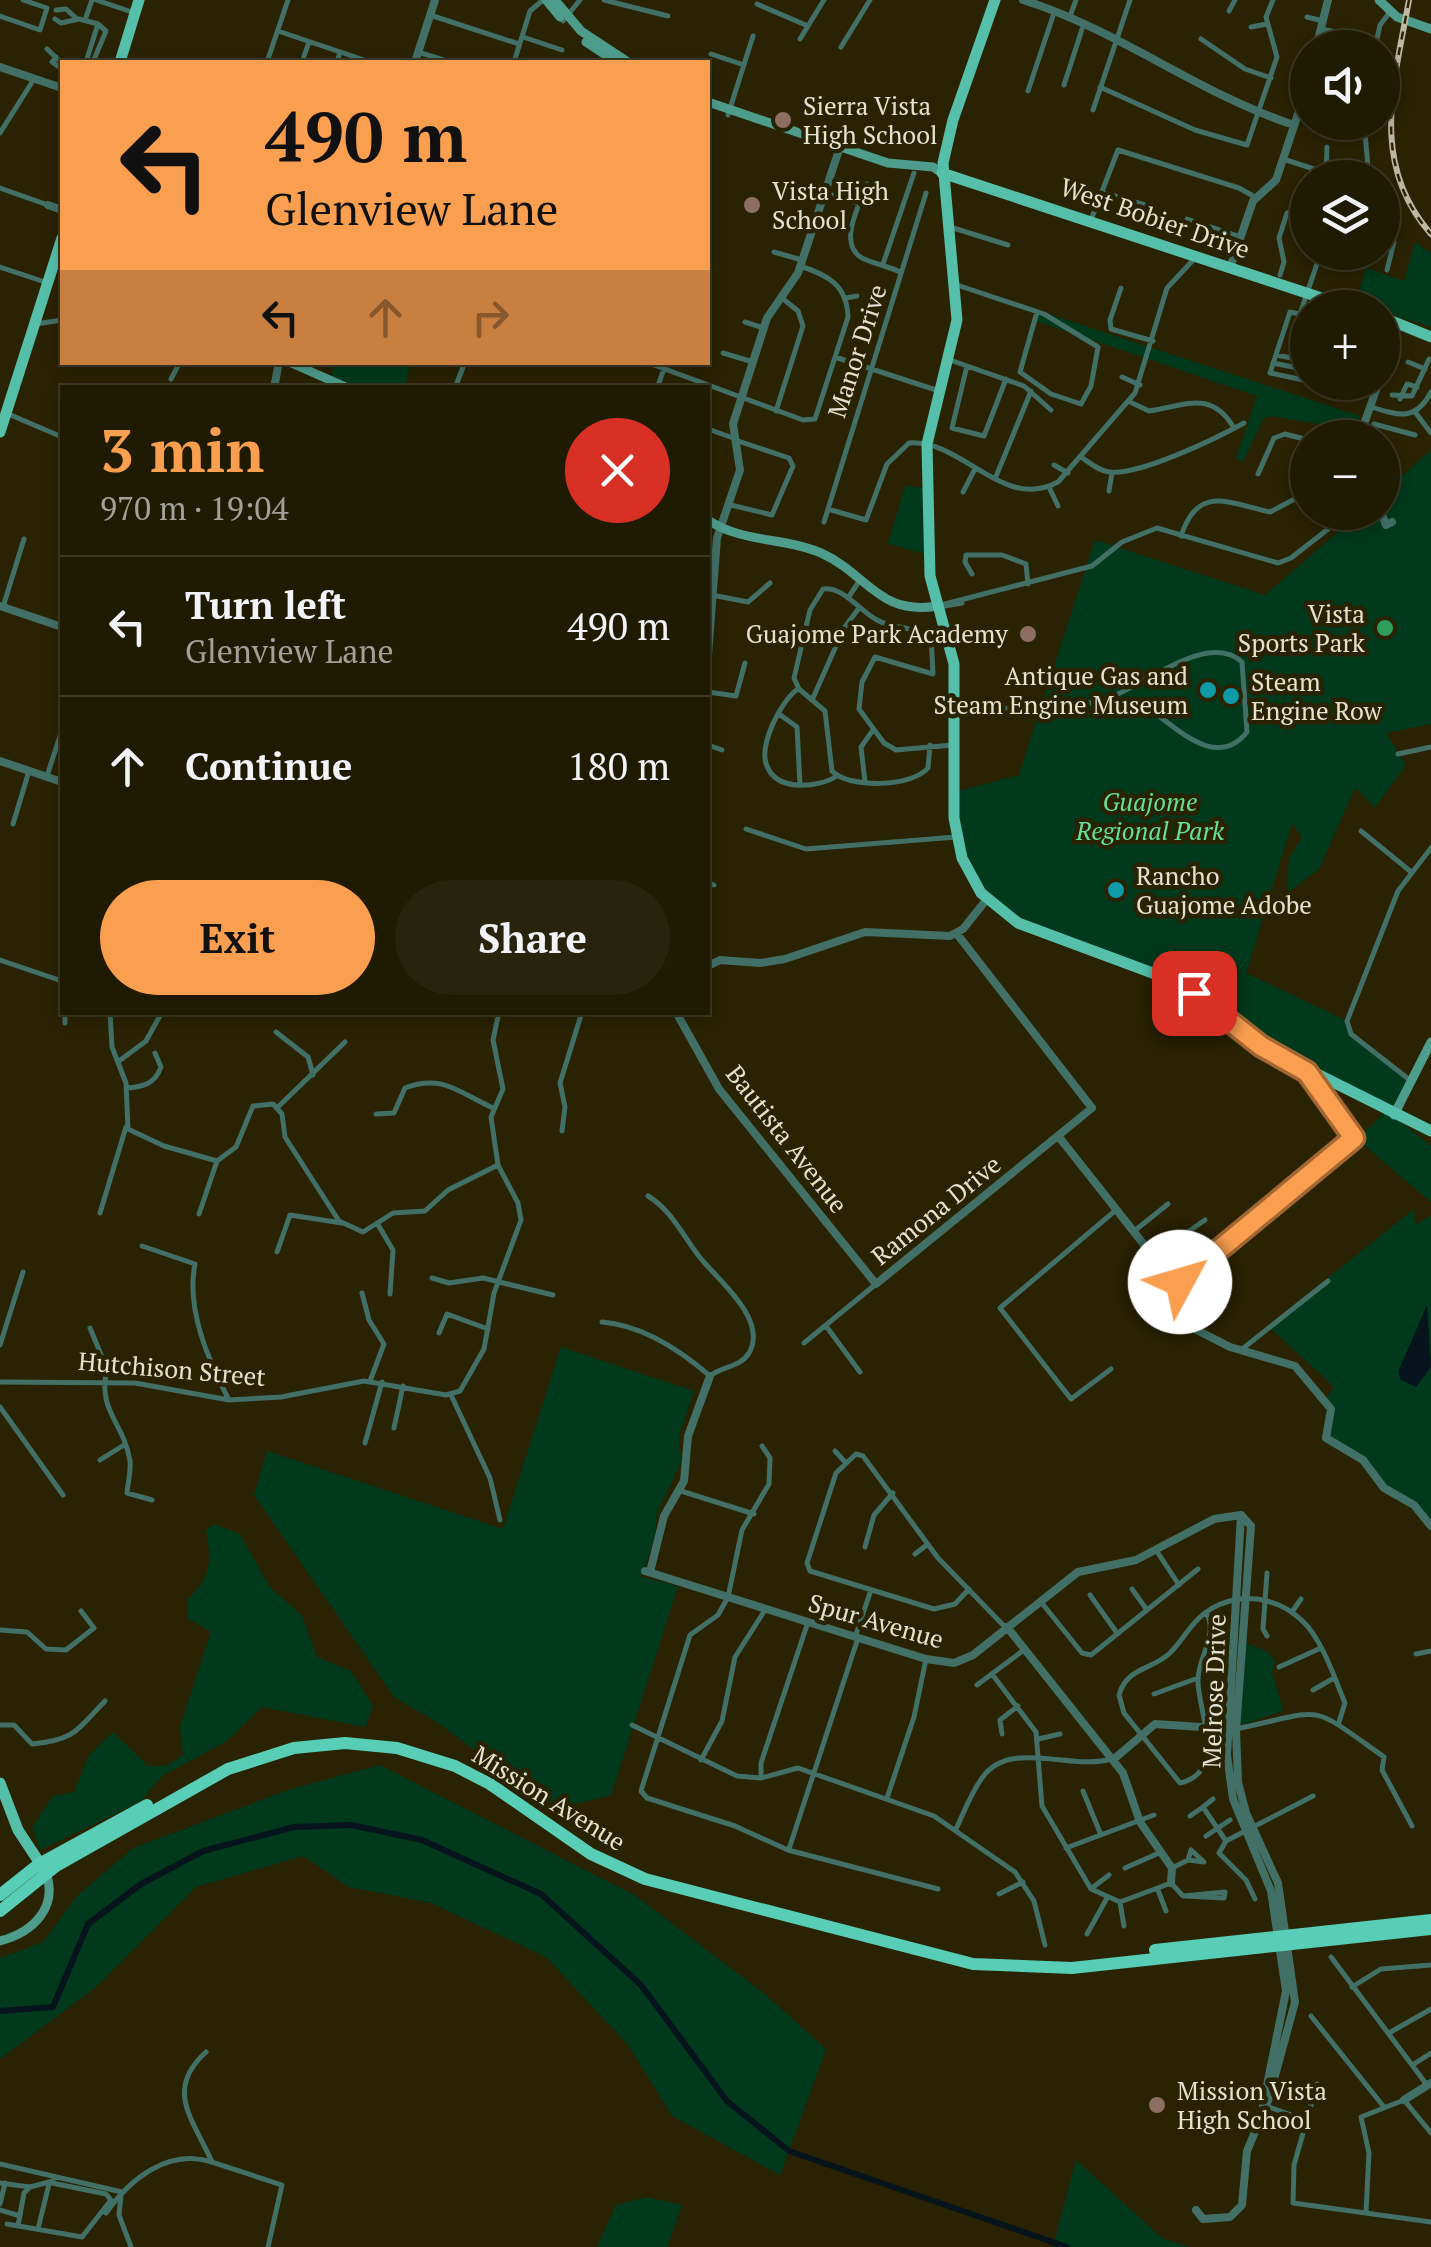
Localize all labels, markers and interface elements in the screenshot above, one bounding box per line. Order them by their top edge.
map controls [1290,30,1400,530]
button: sound [1290,30,1400,140]
text: 490 m [265,89,467,182]
place label: Sierra Vista High School [803,89,938,151]
icon: left [100,100,230,230]
marker: Sierra Vista High School [772,109,794,131]
button: layers [1290,160,1400,270]
street label: West Bobier Drive [1056,170,1254,265]
place label: Vista High School [772,174,889,236]
text: Glenview Lane [265,178,558,238]
marker: Vista High School [741,194,763,216]
street label: Manor Drive [819,280,894,422]
icon: left [253,290,308,345]
icon: ahead [358,290,413,345]
icon: right [463,290,518,345]
button: + [1290,290,1400,400]
text: 3 min [100,410,264,489]
button: close [565,418,670,523]
button: − [1290,420,1400,530]
text: 970 m · 19:04 [100,487,288,529]
text: Turn left [185,580,346,630]
place label: Vista Sports Park [1238,597,1365,659]
icon: left [100,599,155,654]
text: 490 m [567,601,670,651]
place label: Guajome Park Academy [746,617,1008,650]
marker: Vista Sports Park [1374,617,1396,639]
marker: Guajome Park Academy [1017,623,1039,645]
text: Glenview Lane [185,630,394,672]
place label: Antique Gas and Steam Engine Museum [934,659,1188,721]
place label: Steam Engine Row [1251,665,1383,727]
marker: Antique Gas and Steam Engine Museum [1197,679,1219,701]
marker: Steam Engine Row [1220,685,1242,707]
icon: ahead [100,739,155,794]
text: Continue [185,741,352,791]
text: 180 m [567,741,670,791]
park label: Guajome Regional Park [1075,785,1225,847]
place label: Rancho Guajome Adobe [1136,859,1312,921]
marker: Rancho Guajome Adobe [1105,879,1127,901]
button: Exit [100,880,375,995]
button: Share [395,880,670,995]
pin [1152,951,1237,1036]
icon: arrive [1167,966,1222,1021]
street label: Bautista Avenue [719,1058,856,1220]
street label: Ramona Drive [864,1147,1007,1272]
position arrow [1128,1230,1232,1334]
street label: Hutchison Street [77,1344,267,1393]
street label: Spur Avenue [805,1586,947,1656]
street label: Melrose Drive [1194,1613,1233,1769]
street label: Mission Avenue [467,1737,632,1858]
place label: Mission Vista High School [1177,2074,1327,2136]
marker: Mission Vista High School [1146,2094,1168,2116]

